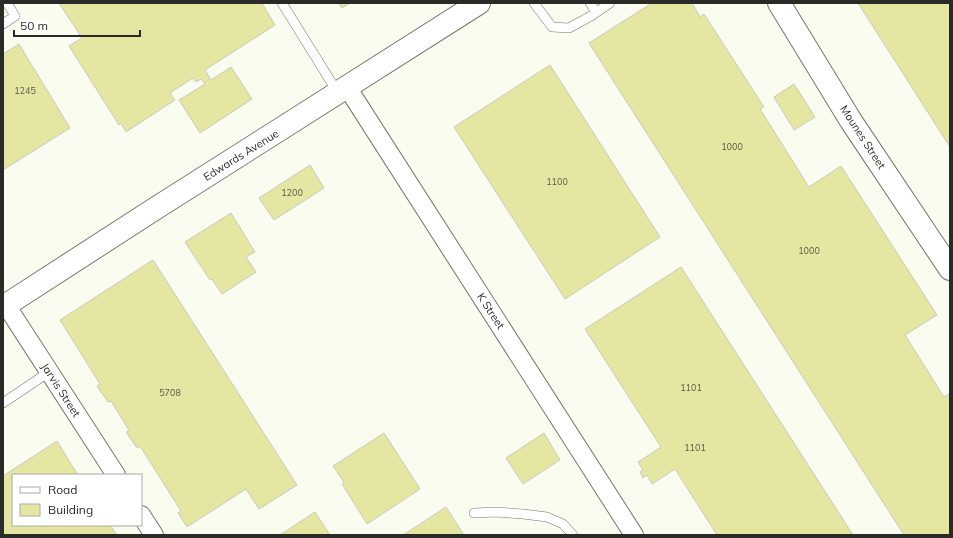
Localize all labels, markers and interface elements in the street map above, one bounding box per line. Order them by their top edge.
scale bar [14,12,140,38]
text: 50 m [20,18,48,33]
house number: 1245 [14,85,36,96]
street label: Mounes Street [837,102,889,172]
street label: Edwards Avenue [201,126,281,184]
house number: 1000 [721,141,743,152]
house number: 1100 [546,176,568,187]
house number: 1200 [281,187,303,198]
house number: 1000 [798,245,820,256]
street label: K Street [474,290,508,332]
street label: Jarvis Street [38,360,84,420]
house number: 1101 [680,382,702,393]
house number: 5708 [159,387,181,398]
house number: 1101 [684,442,706,453]
legend [12,474,142,526]
text: Road [48,482,77,497]
text: Building [48,502,93,517]

